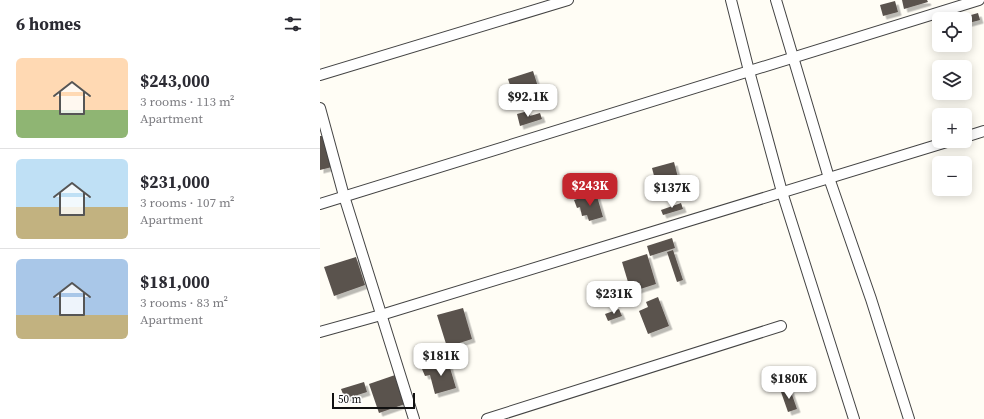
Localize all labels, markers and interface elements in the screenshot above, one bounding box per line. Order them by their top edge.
text: 6 homes [16,12,81,36]
map controls [932,12,972,196]
button: locate [932,12,972,52]
icon: filters [282,13,304,35]
button: layers [932,60,972,100]
text: $243,000 [140,69,210,93]
icon: home [48,74,96,122]
pin: $92.1K [495,84,561,118]
text: $92.1K [507,88,549,105]
text: 3 rooms · 113 m² [140,93,235,110]
button: + [932,108,972,148]
text: Apartment [140,110,203,127]
button: − [932,156,972,196]
text: $231,000 [140,170,210,194]
pin: $243K [562,173,618,207]
icon: home [48,175,96,223]
pin: $137K [644,175,700,209]
text: $243K [571,177,609,194]
text: $137K [653,179,691,196]
text: 3 rooms · 107 m² [140,194,235,211]
text: Apartment [140,211,203,228]
text: $181,000 [140,270,210,294]
icon: home [48,275,96,323]
pin: $231K [586,281,642,315]
text: $231K [595,285,633,302]
text: 3 rooms · 83 m² [140,294,228,311]
text: Apartment [140,311,203,328]
pin: $181K [413,343,469,377]
text: $181K [422,347,460,364]
pin: $180K [761,366,817,400]
text: $180K [770,370,808,387]
scale bar [332,391,415,410]
text: 50 m [338,392,361,407]

